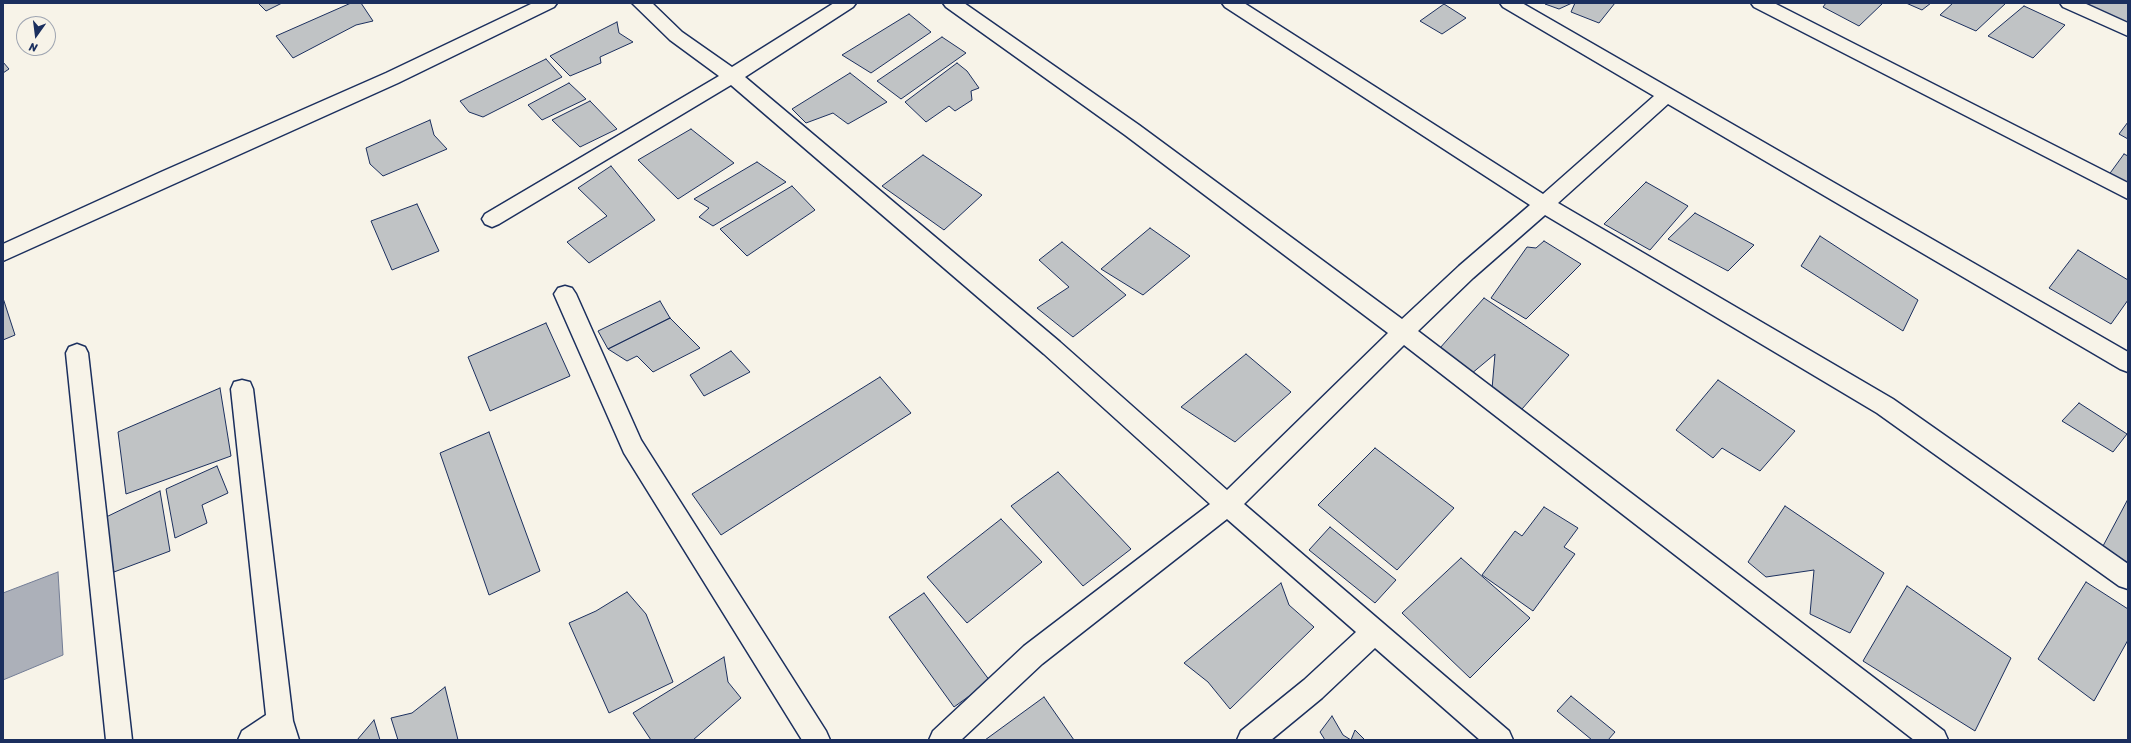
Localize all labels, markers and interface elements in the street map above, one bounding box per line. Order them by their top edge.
north arrow [16,16,56,56]
text: N [27,37,39,57]

